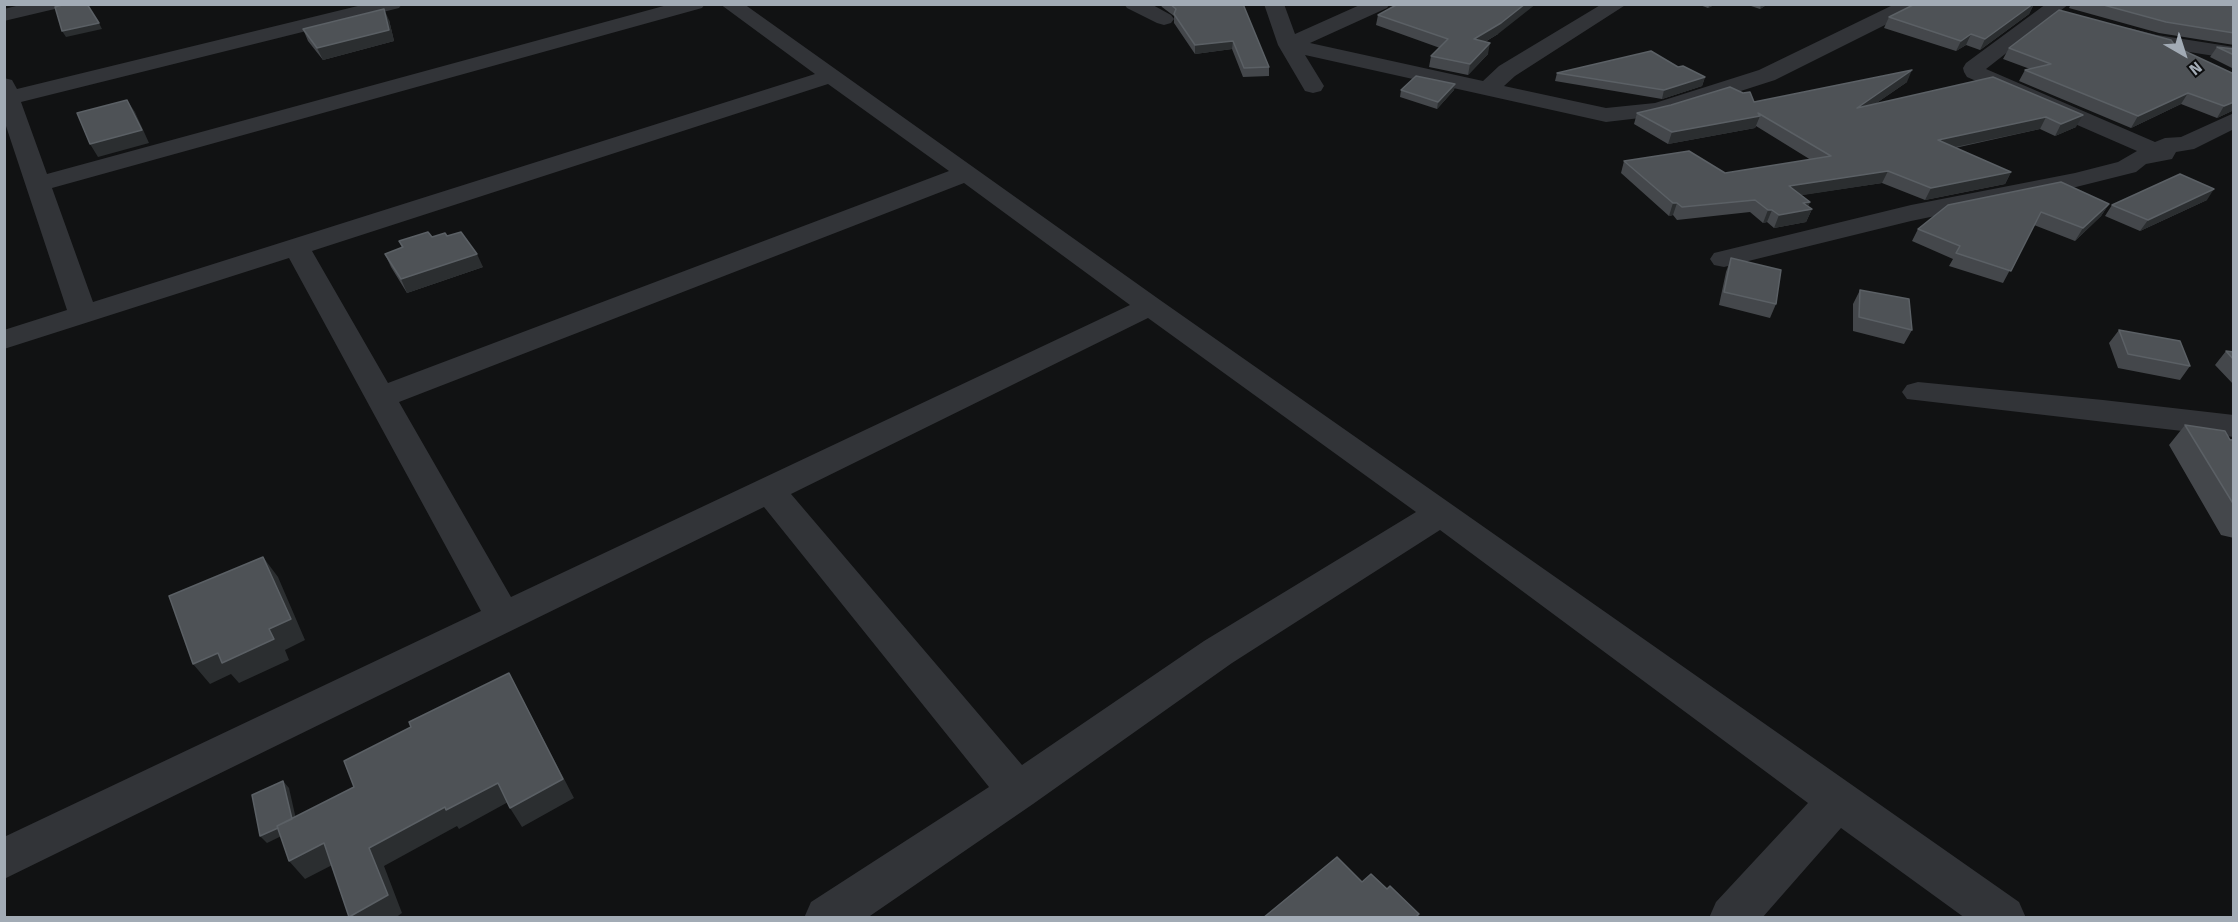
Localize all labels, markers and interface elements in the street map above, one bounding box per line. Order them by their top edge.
north arrow [2154,24,2214,84]
text: N [2186,58,2206,79]

